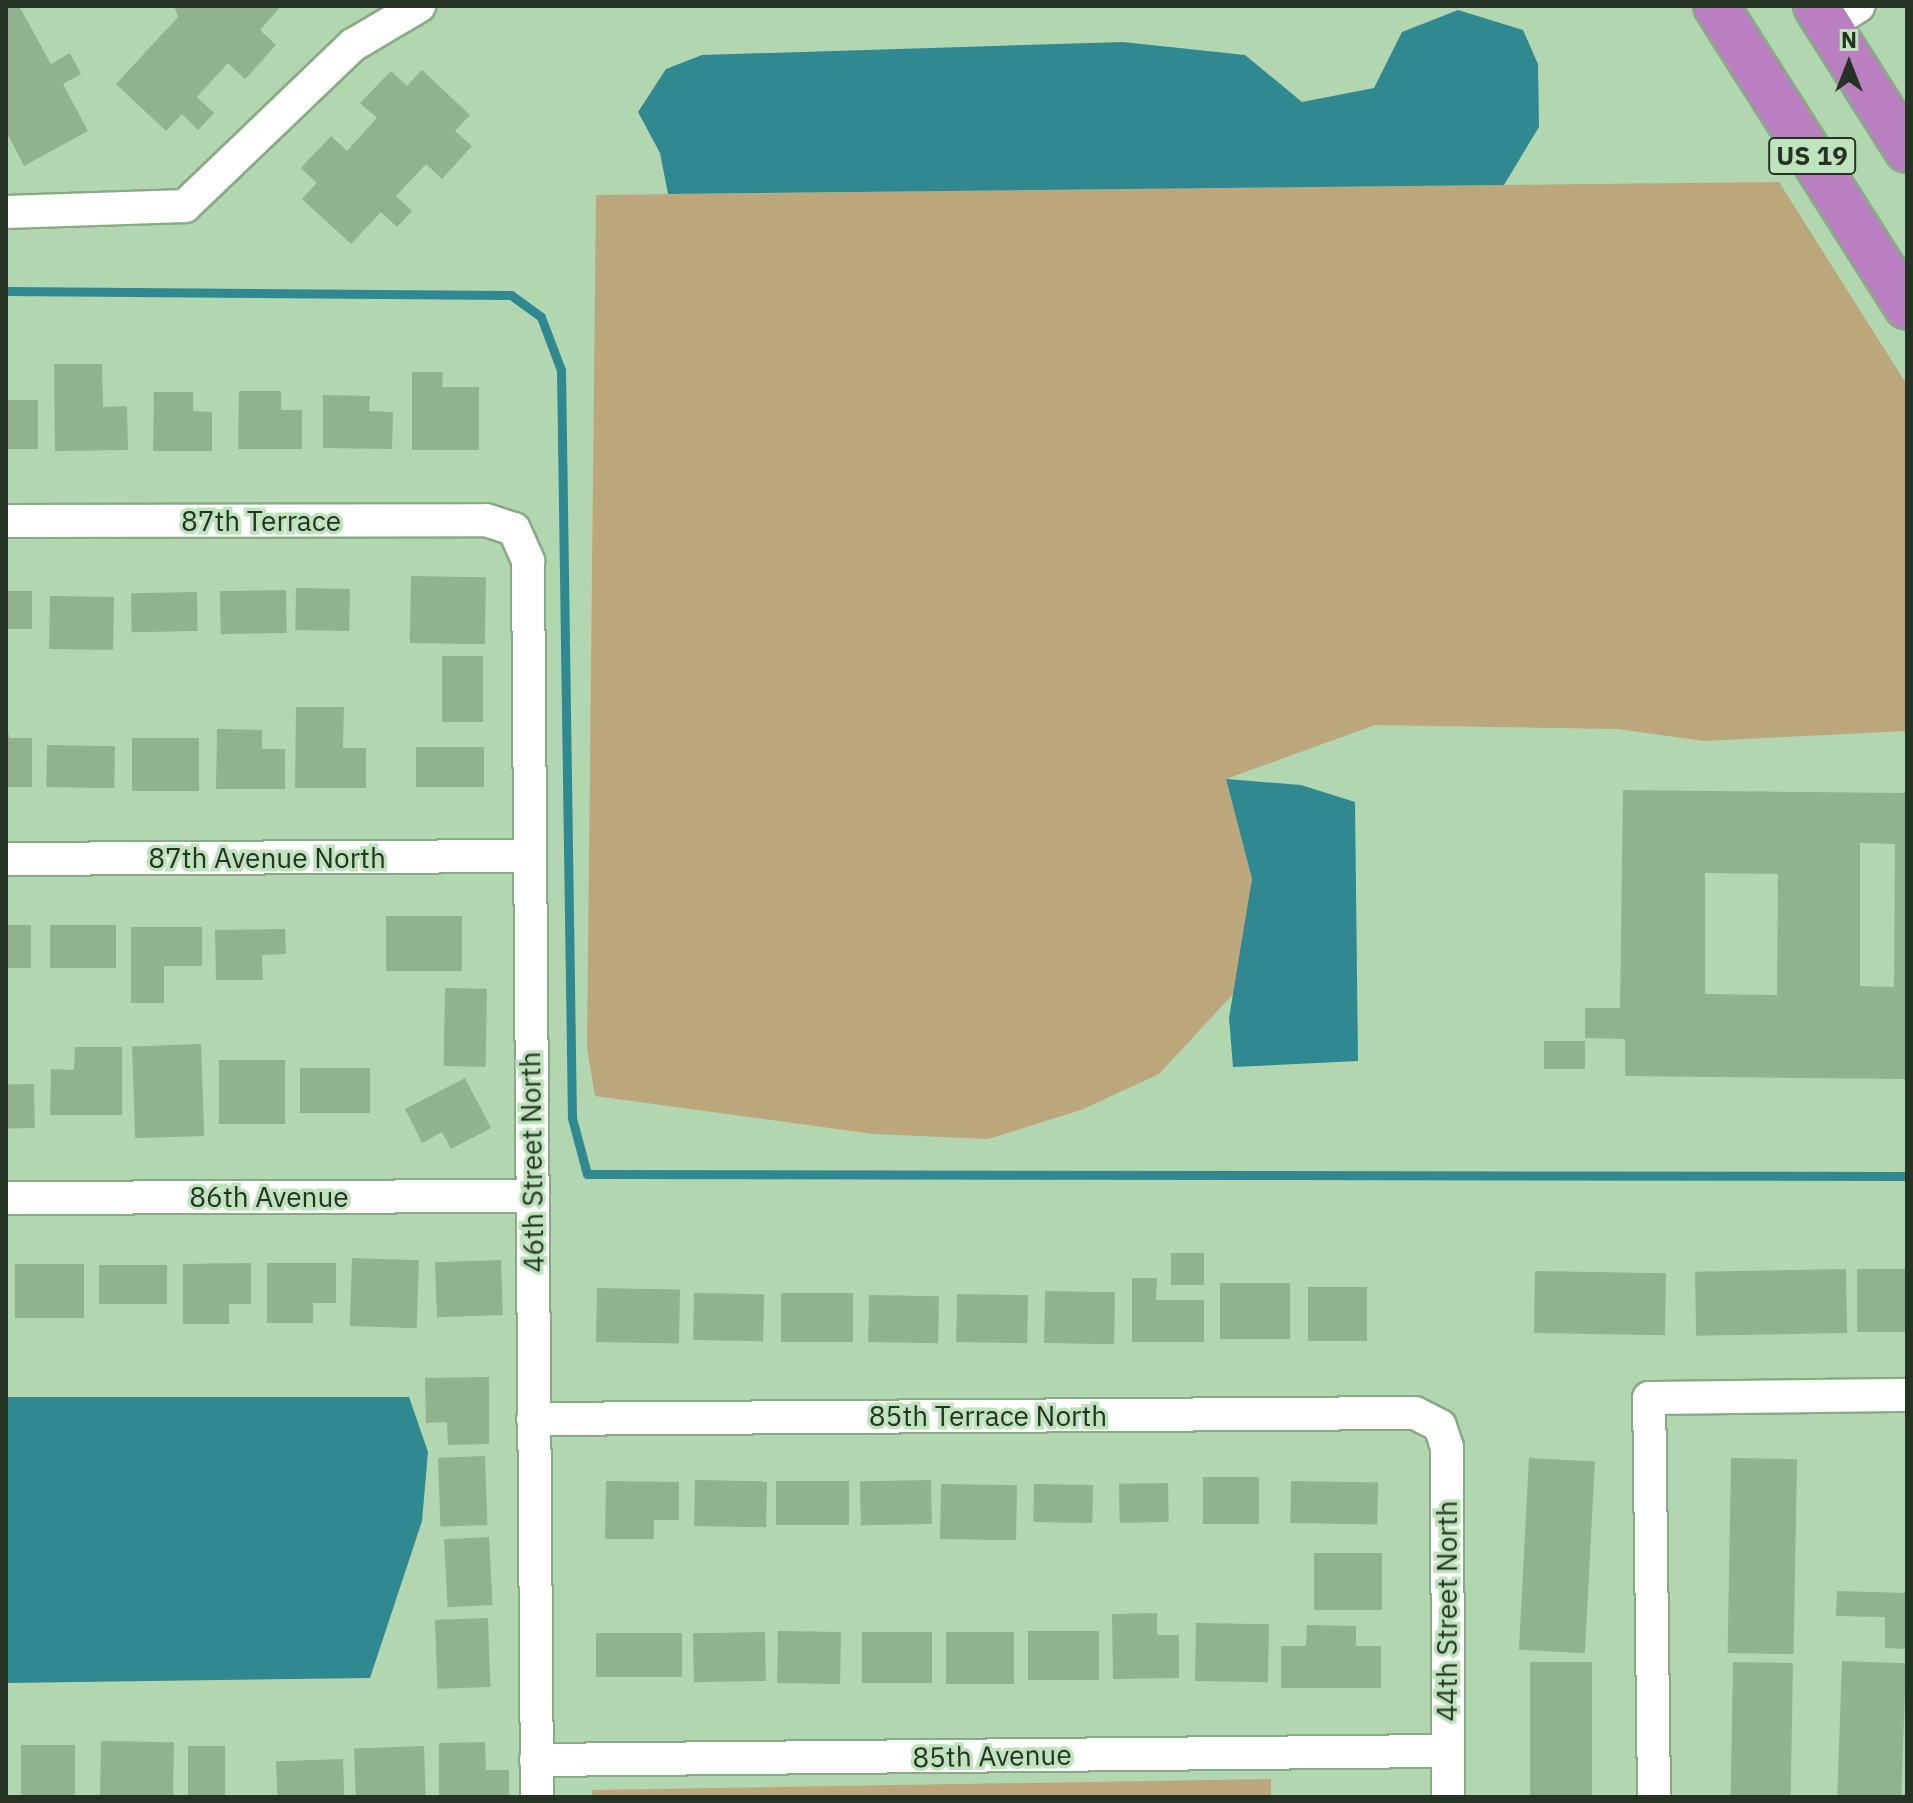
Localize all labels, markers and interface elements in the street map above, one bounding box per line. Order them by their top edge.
north arrow [1809,24,1889,104]
text: N [1841,25,1857,54]
road number: US 19 [1768,134,1856,178]
street label: 87th Terrace [181,504,341,538]
street label: 87th Avenue North [148,841,386,875]
street label: 46th Street North [513,1051,551,1273]
street label: 86th Avenue [189,1180,349,1214]
street label: 85th Terrace North [869,1399,1107,1433]
street label: 44th Street North [1430,1501,1464,1721]
street label: 85th Avenue [912,1738,1072,1774]

